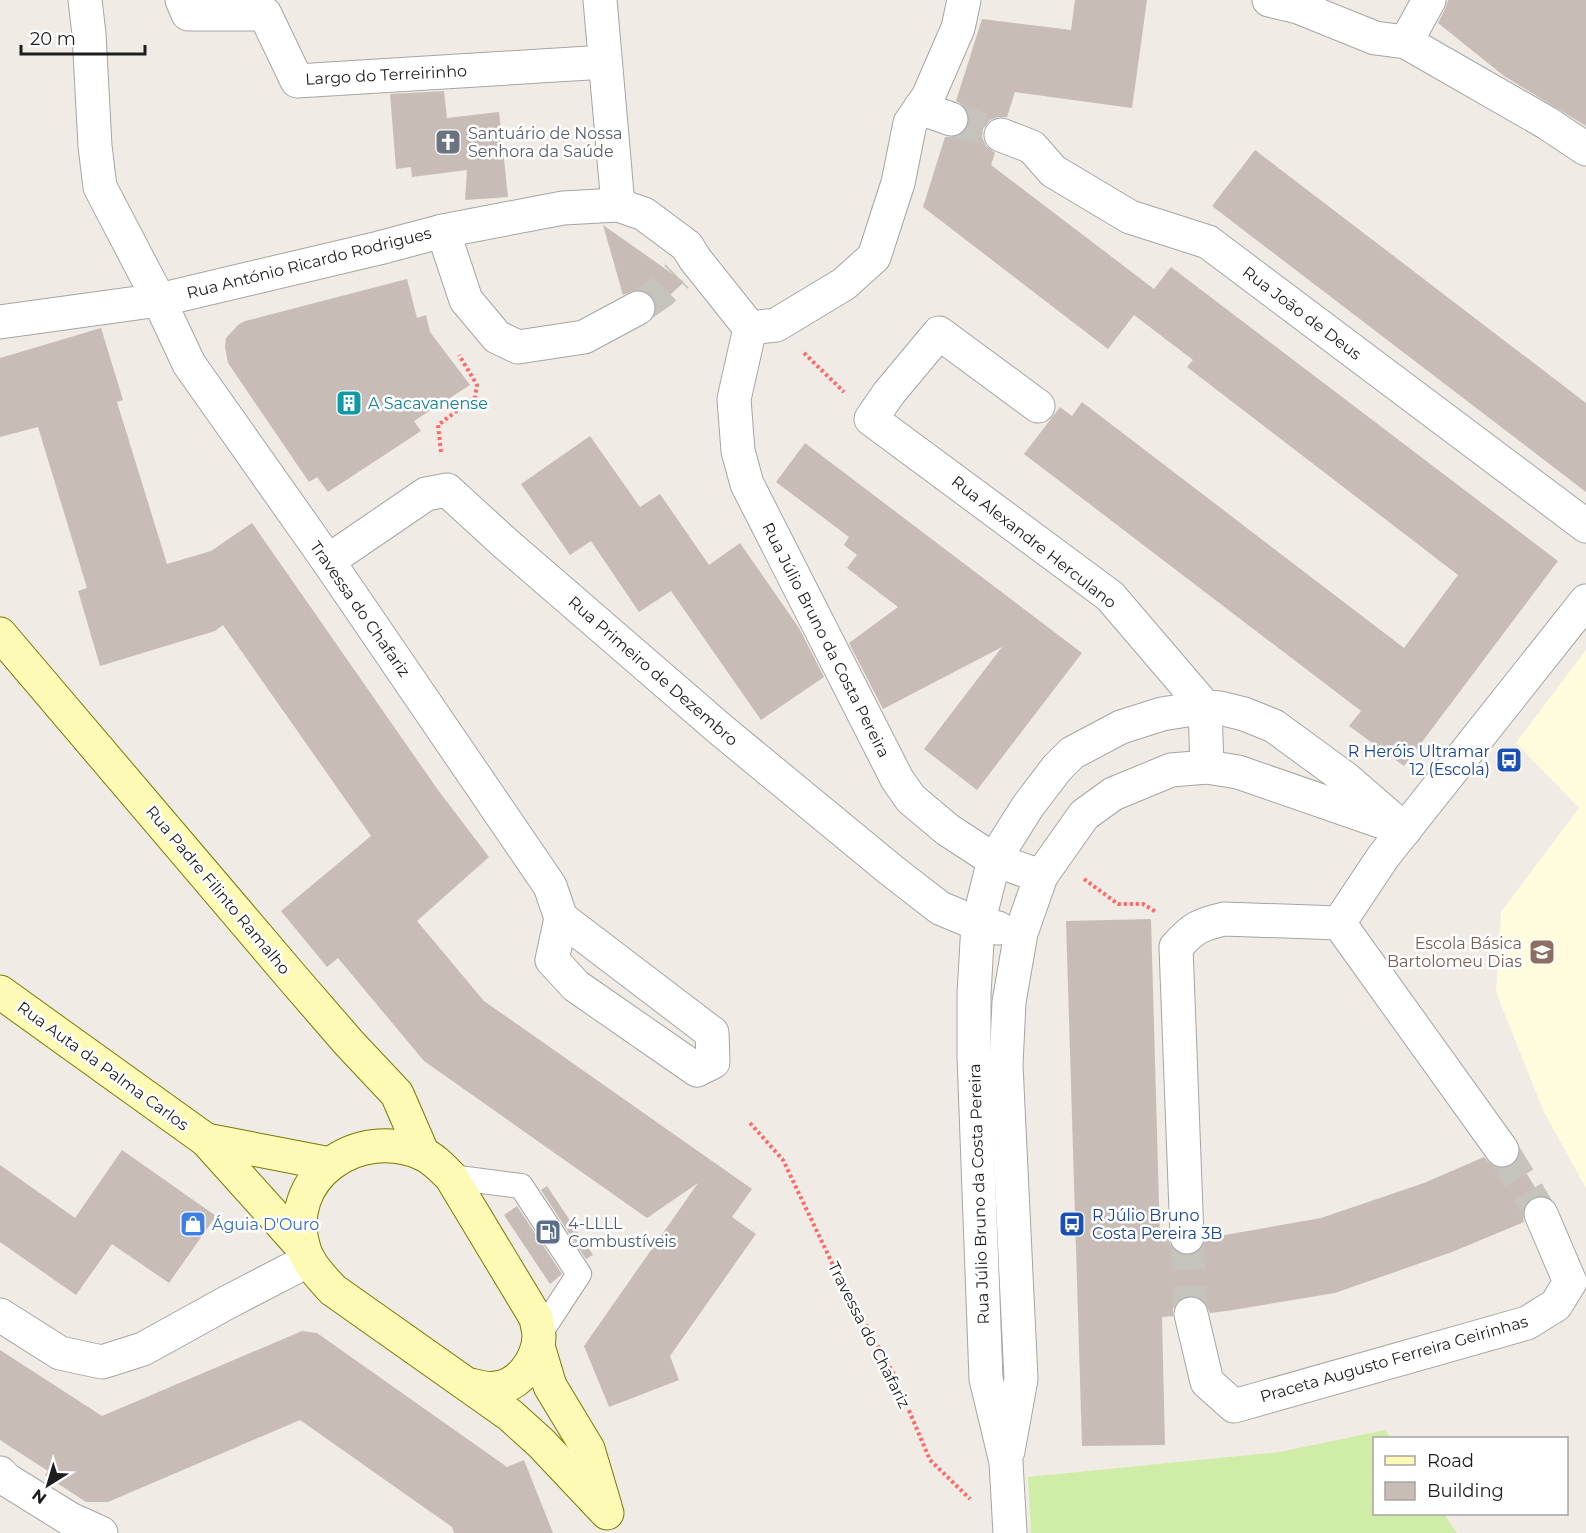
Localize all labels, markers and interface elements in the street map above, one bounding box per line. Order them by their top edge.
scale bar [21,18,146,56]
text: 20 m [30,28,76,50]
street label: Largo do Terreirinho [305,61,467,89]
place label: Santuário de Nossa Senhora da Saúde [468,124,622,161]
church icon: Santuário de Nossa Senhora da Saúde [433,127,463,157]
street label: Rua António Ricardo Rodrigues [185,223,434,303]
street label: Rua João de Deus [1239,262,1365,364]
building icon: A Sacavanense [334,388,364,418]
place label: A Sacavanense [368,394,488,413]
street label: Rua Alexandre Herculano [948,472,1120,612]
street label: Rua Júlio Bruno da Costa Pereira [758,519,894,761]
street label: Travessa do Chafariz [306,537,414,681]
street label: Rua Primeiro de Dezembro [564,592,742,750]
place label: R Heróis Ultramar 12 (Escola) [1348,742,1490,779]
bus stop icon: R Heróis Ultramar 12 (Escola) [1494,745,1524,775]
street label: Rua Padre Filinto Ramalho [142,802,294,978]
place label: Escola Básica Bartolomeu Dias [1387,934,1522,971]
school or university icon: Escola Básica Bartolomeu Dias [1527,937,1557,967]
street label: Rua Auta da Palma Carlos [14,997,192,1135]
street label: Rua Júlio Bruno da Costa Pereira [965,1063,993,1325]
place label: R Júlio Bruno Costa Pereira 3B [1092,1206,1222,1243]
shop icon: Águia D'Ouro [178,1209,208,1239]
bus stop icon: R Júlio Bruno Costa Pereira 3B [1057,1209,1087,1239]
place label: 4-LLLL Combustíveis [568,1214,677,1251]
place label: Águia D'Ouro [212,1215,319,1234]
fuel station icon: 4-LLLL Combustíveis [533,1217,563,1247]
street label: Travessa do Chafariz [824,1259,914,1411]
street label: Praceta Augusto Ferreira Geirinhas [1258,1312,1530,1406]
legend [1373,1437,1568,1515]
text: Road [1427,1450,1474,1472]
north arrow [18,1455,78,1515]
text: Building [1427,1480,1504,1502]
text: N [28,1485,50,1508]

